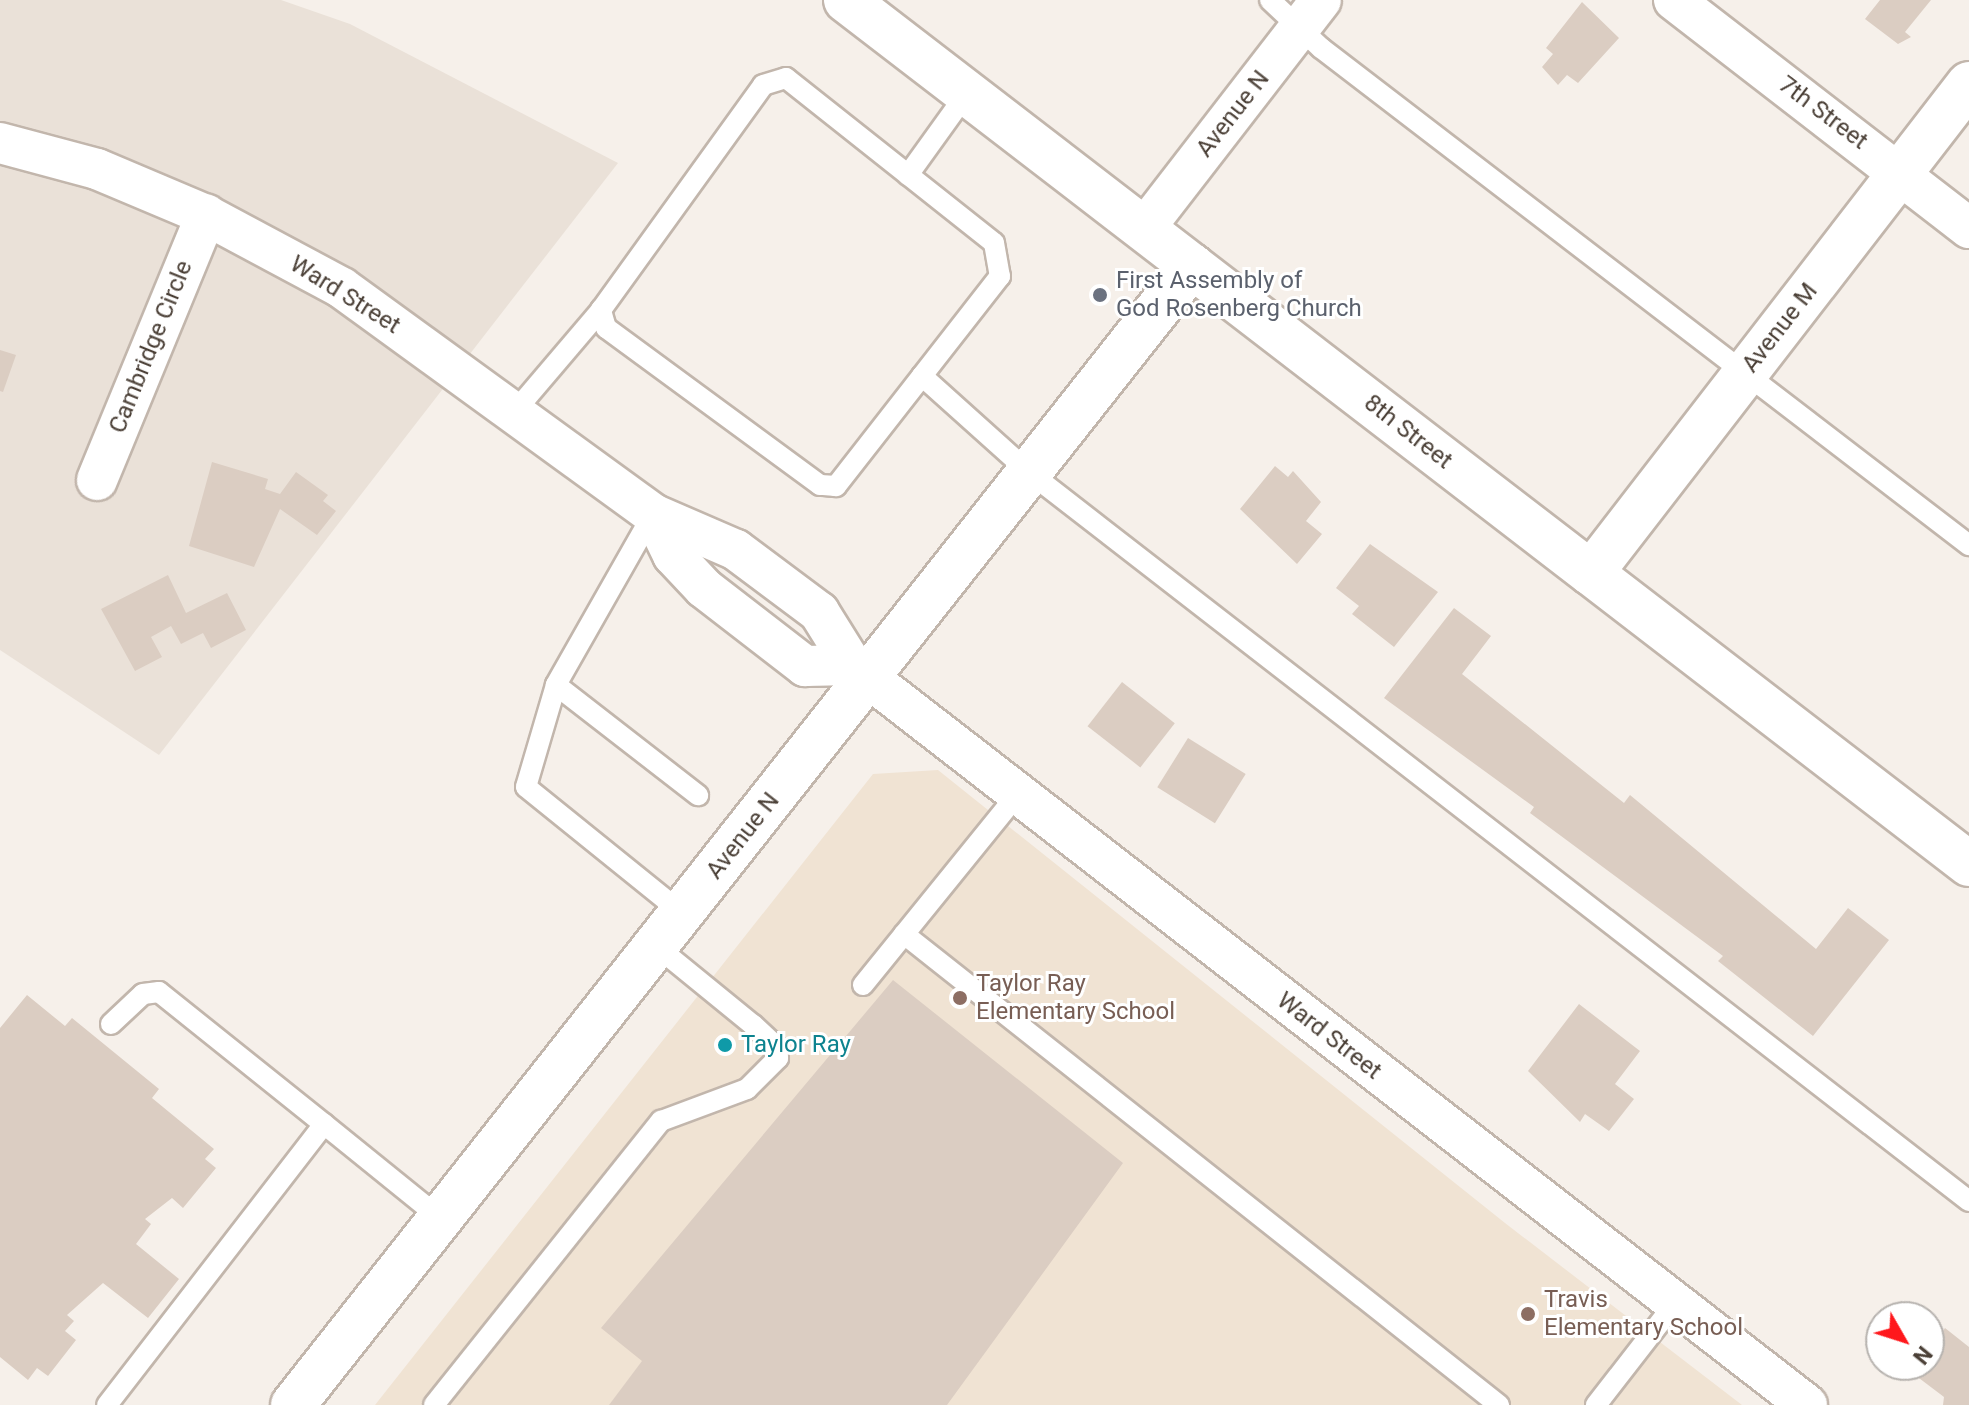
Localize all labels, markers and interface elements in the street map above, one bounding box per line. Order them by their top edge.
street label: Avenue N [1190,65,1276,163]
street label: 7th Street [1773,70,1873,156]
street label: Ward Street [285,250,405,340]
street label: Cambridge Circle [103,257,199,437]
place label: First Assembly of God Rosenberg Church [1116,267,1362,323]
street label: Avenue M [1736,278,1824,378]
marker: First Assembly of God Rosenberg Church [1091,286,1109,304]
street label: 8th Street [1358,389,1458,475]
street label: Avenue N [700,787,786,885]
place label: Taylor Ray Elementary School [976,970,1175,1026]
street label: Ward Street [1271,986,1387,1086]
marker: Taylor Ray Elementary School [951,989,969,1007]
place label: Taylor Ray [741,1031,851,1059]
marker: Taylor Ray [716,1036,734,1054]
place label: Travis Elementary School [1544,1286,1743,1342]
north arrow [1865,1301,1945,1381]
marker: Travis Elementary School [1519,1305,1537,1323]
text: N [1908,1341,1937,1369]

